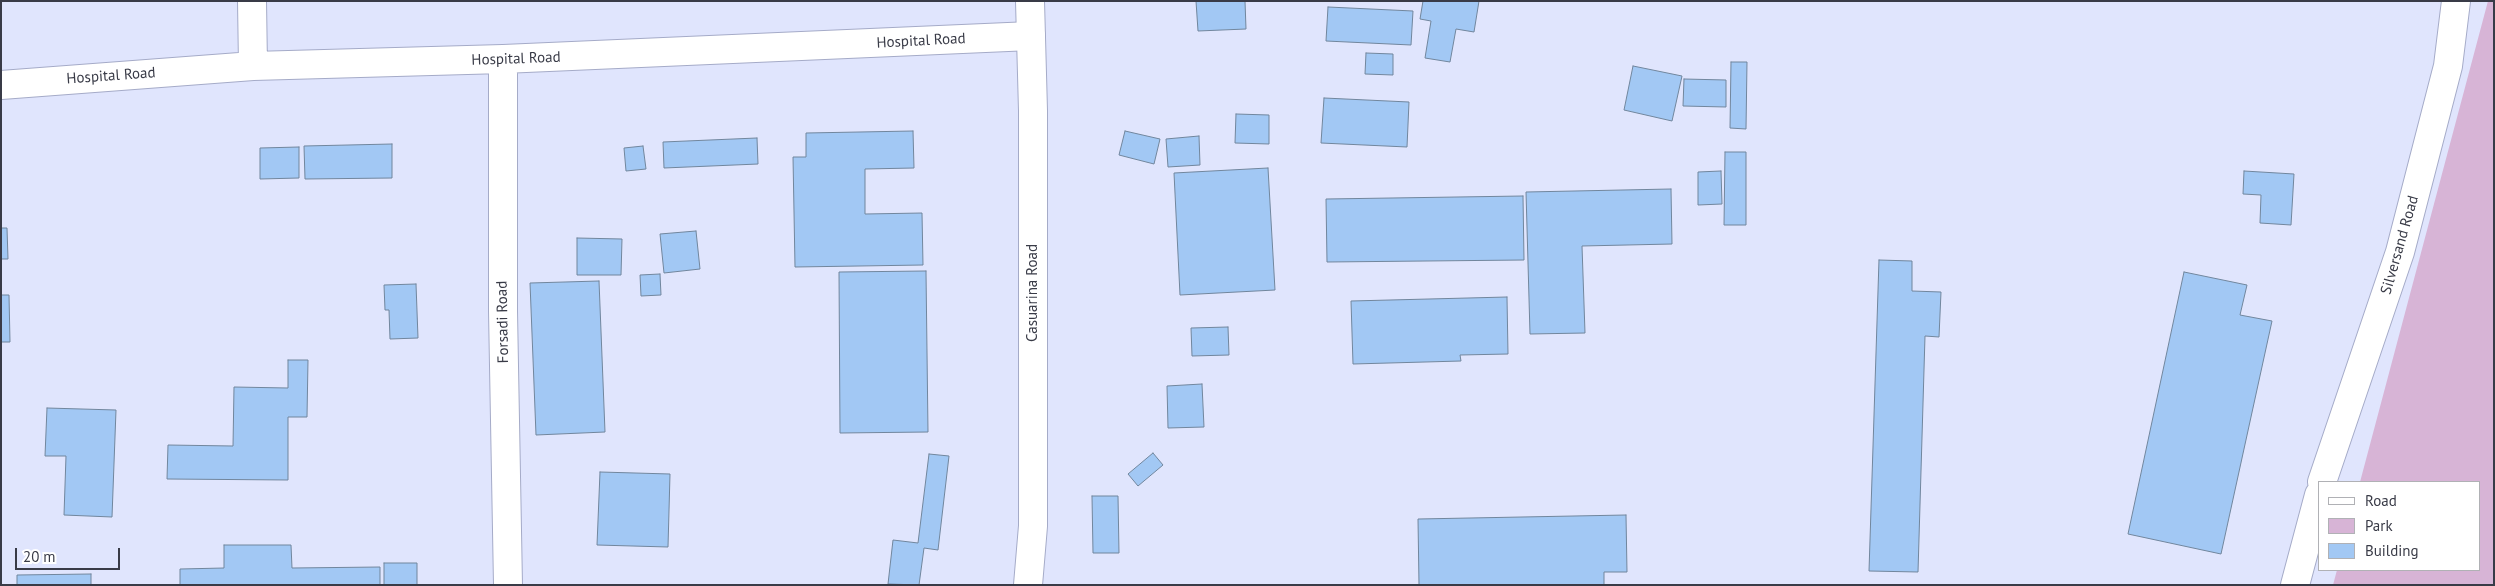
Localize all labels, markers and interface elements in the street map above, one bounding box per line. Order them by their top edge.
street label: Hospital Road [876,30,966,52]
street label: Hospital Road [471,48,561,70]
street label: Hospital Road [66,64,156,88]
street label: Silversand Road [2377,194,2423,296]
street label: Casuarina Road [1024,244,1042,342]
street label: Forsadi Road [493,281,513,363]
legend [2318,481,2480,571]
text: Road [2365,491,2397,510]
text: Park [2365,516,2393,535]
scale bar [18,538,122,570]
text: Building [2365,541,2419,560]
text: 20 m [23,547,56,566]

